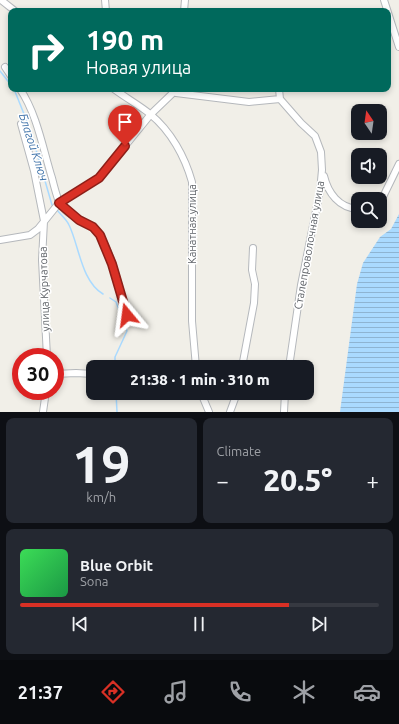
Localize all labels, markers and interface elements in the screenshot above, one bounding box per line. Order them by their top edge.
icon: right [20,24,72,76]
text: 190 m [86,24,164,55]
text: Новая улица [86,57,191,77]
north arrow [351,104,387,140]
map controls [351,104,387,228]
pin [108,105,142,146]
icon: arrive [114,111,136,133]
water label: Благой Ключ [17,112,51,182]
button: sound [351,148,387,184]
street label: Сталепроволочная улица [292,180,326,310]
street label: Канатная улица [186,184,198,264]
button: search [351,192,387,228]
street label: улица Курчатова [37,246,51,332]
position arrow [106,294,148,336]
speed limit sign: 30 [12,348,64,400]
text: 21:38 · 1 min · 310 m [130,371,270,388]
text: 19 [72,435,131,493]
text: Climate [217,444,261,458]
text: 20.5° [263,463,332,497]
text: − [217,468,229,493]
text: + [367,468,379,493]
text: km/h [86,490,116,504]
text: Blue Orbit [80,557,153,574]
text: Sona [80,574,109,588]
icon: previous [69,613,91,635]
icon: pause [188,613,210,635]
icon: next [308,613,330,635]
icon: directions [99,678,127,706]
icon: music [162,678,190,706]
icon: phone [226,678,254,706]
icon: climate [290,678,318,706]
icon: car [353,678,381,706]
text: 21:37 [18,682,63,702]

